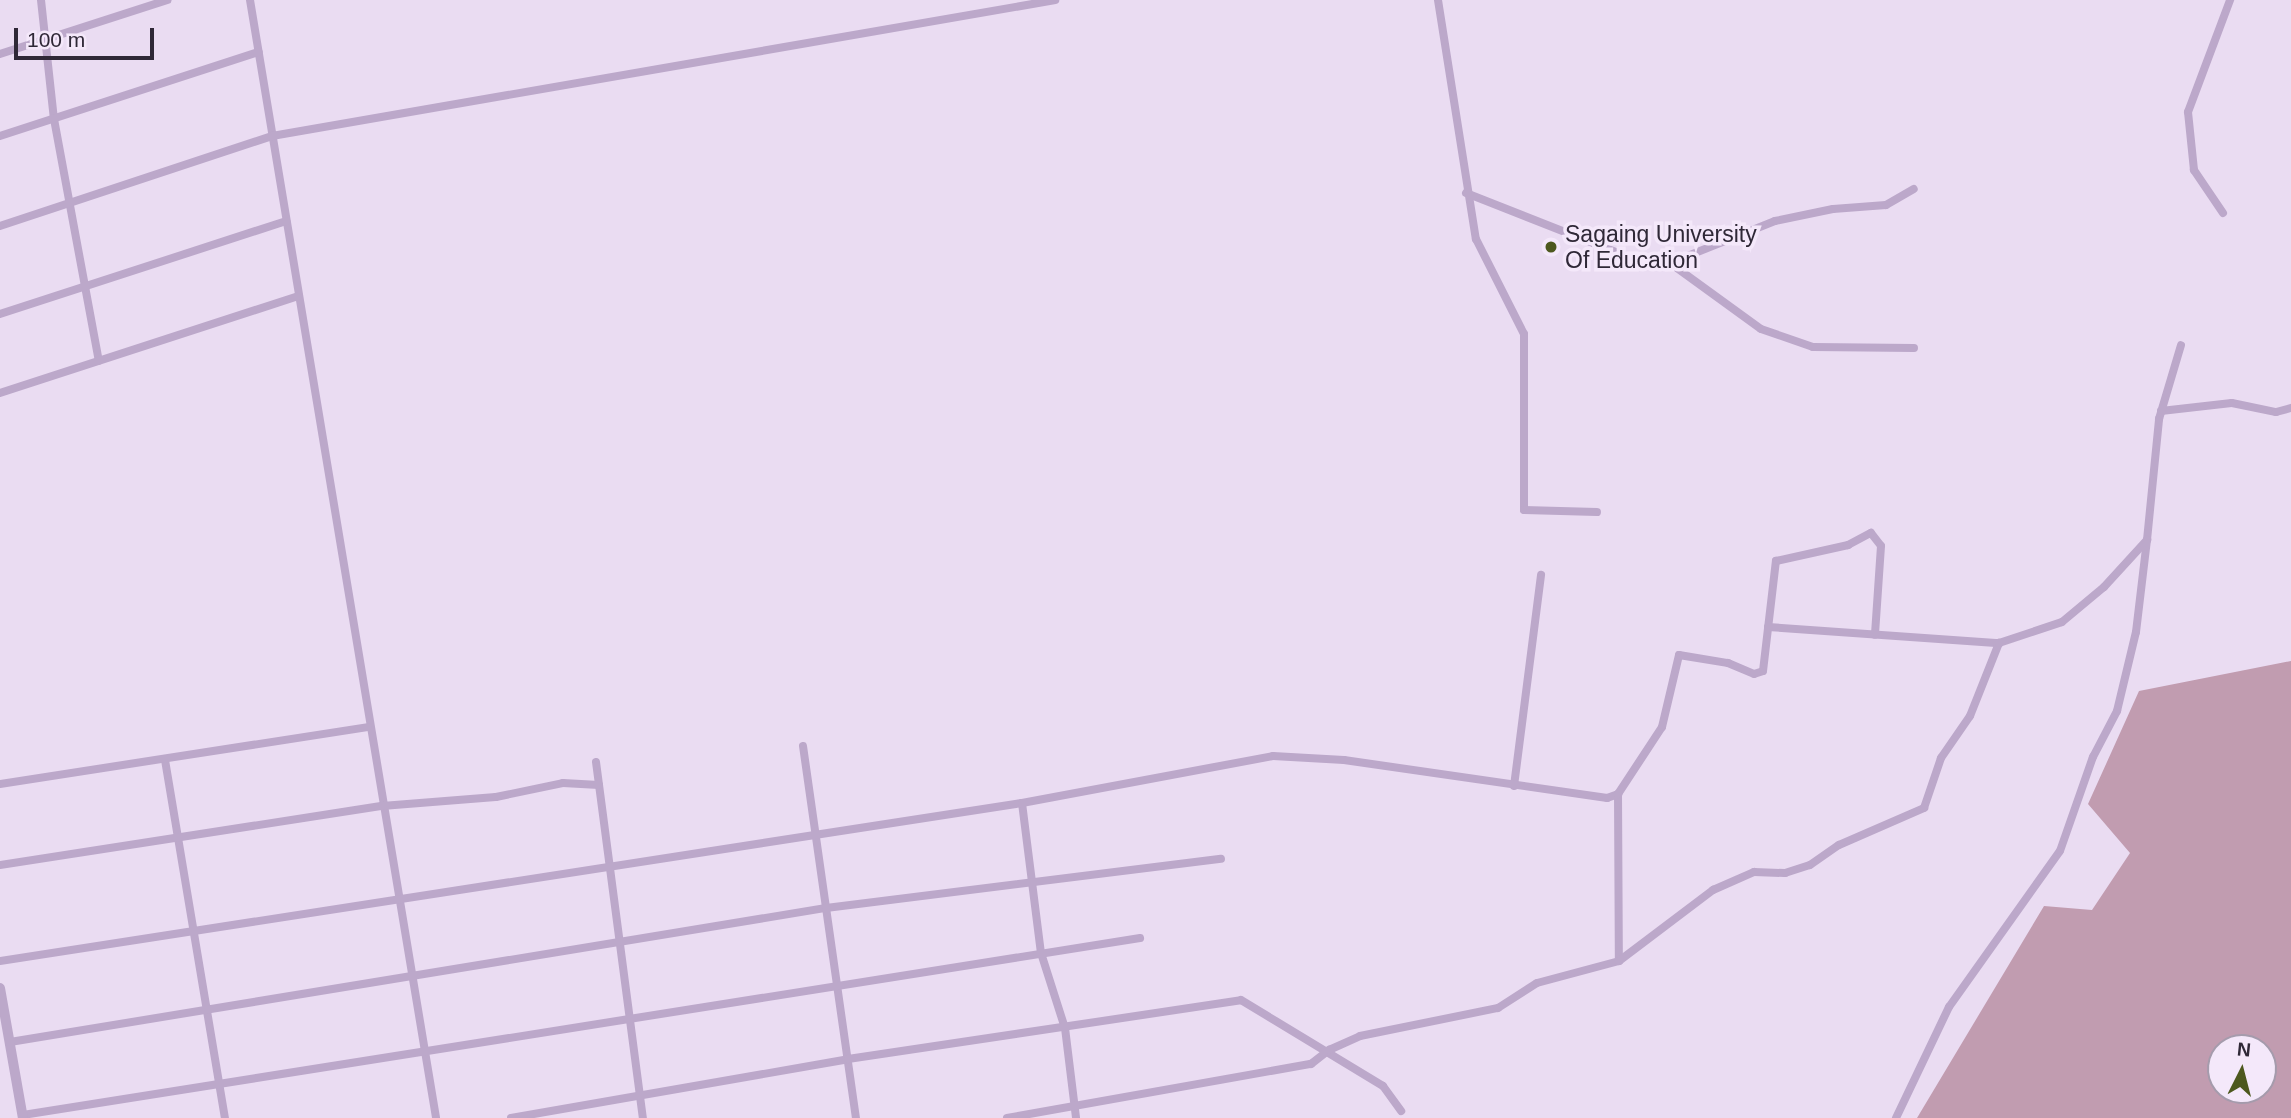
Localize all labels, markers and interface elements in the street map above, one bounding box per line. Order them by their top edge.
scale bar [18,14,158,58]
text: 100 m [27,28,85,51]
place label: Sagaing University Of Education [1565,220,1757,274]
marker: Sagaing University Of Education [1543,239,1559,255]
north arrow [2207,1034,2277,1104]
text: N [2236,1038,2252,1061]

